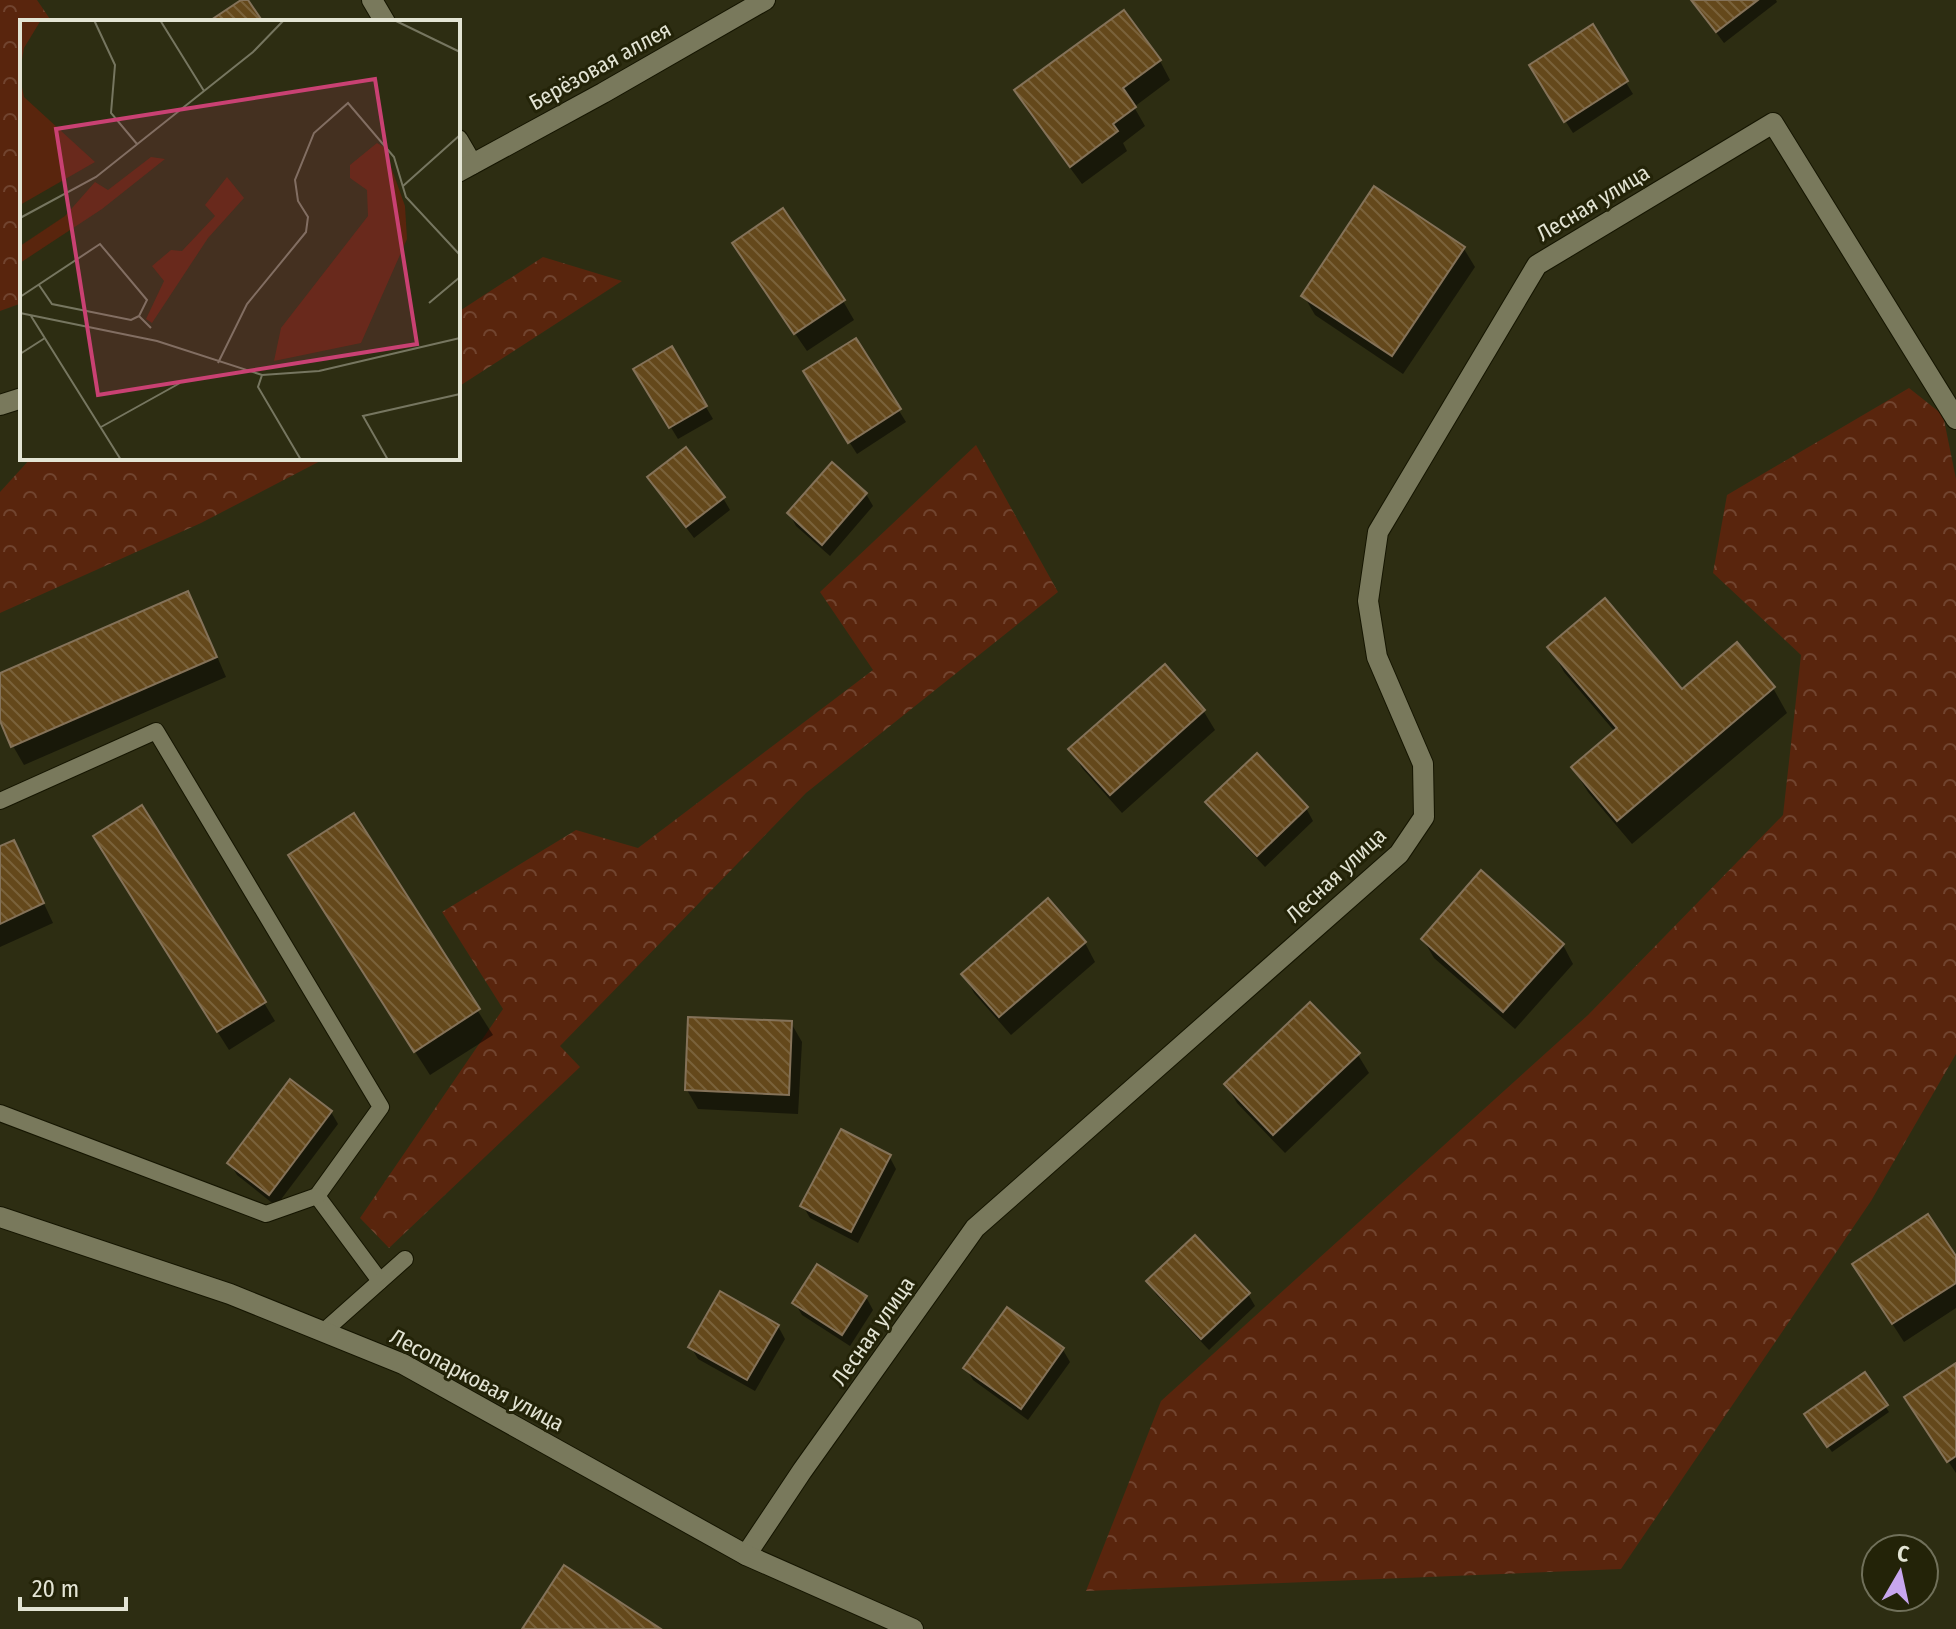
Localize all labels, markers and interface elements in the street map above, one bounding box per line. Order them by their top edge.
street label: Берёзовая аллея [524,16,676,116]
inset map [20,20,460,460]
street label: Лесная улица [1532,159,1654,247]
street label: Лесная улица [1280,822,1392,928]
street label: Лесная улица [826,1271,920,1391]
street label: Лесопарковая улица [385,1323,569,1437]
north arrow [1860,1533,1940,1613]
text: С [1895,1540,1911,1568]
scale bar [20,1561,126,1611]
text: 20 m [32,1575,79,1603]

